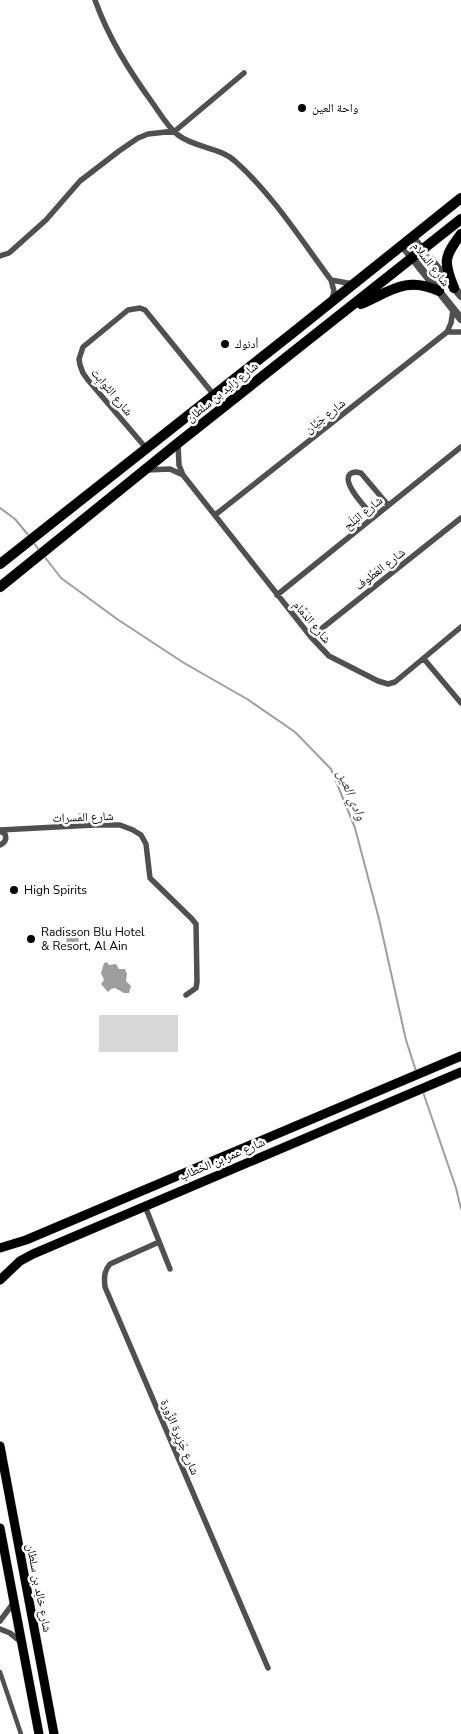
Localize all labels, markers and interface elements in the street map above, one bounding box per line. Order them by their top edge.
place label: واحة العين [312,100,358,116]
marker: واحة العين [296,102,308,114]
street label: شارع السَّلام [409,238,454,290]
place label: أدنوك [235,336,259,352]
marker: أدنوك [219,338,231,350]
street label: شارع زايد بن سلطان [183,358,261,426]
street label: شارع الثَوابِت [87,365,137,419]
street label: شارع جَيَّان [301,395,349,437]
street label: شارع البَلَح [340,492,386,534]
street label: شارع العَطُوف [352,544,408,594]
street label: شارع الدَمَّام [289,597,335,647]
water label: وادي العين [331,767,371,824]
street label: شارع المَسرات [52,808,114,826]
place label: High Spirits [24,882,87,898]
marker: High Spirits [8,884,20,896]
place label: Radisson Blu Hotel & Resort, Al Ain [41,924,145,954]
marker: Radisson Blu Hotel & Resort, Al Ain [25,933,37,945]
street label: شارع عمر بن الخطاب [177,1134,267,1184]
street label: شارع جَزِيرة الزَّورة [156,1397,203,1478]
street label: شارع خالِد بن سلطان [23,1542,55,1634]

